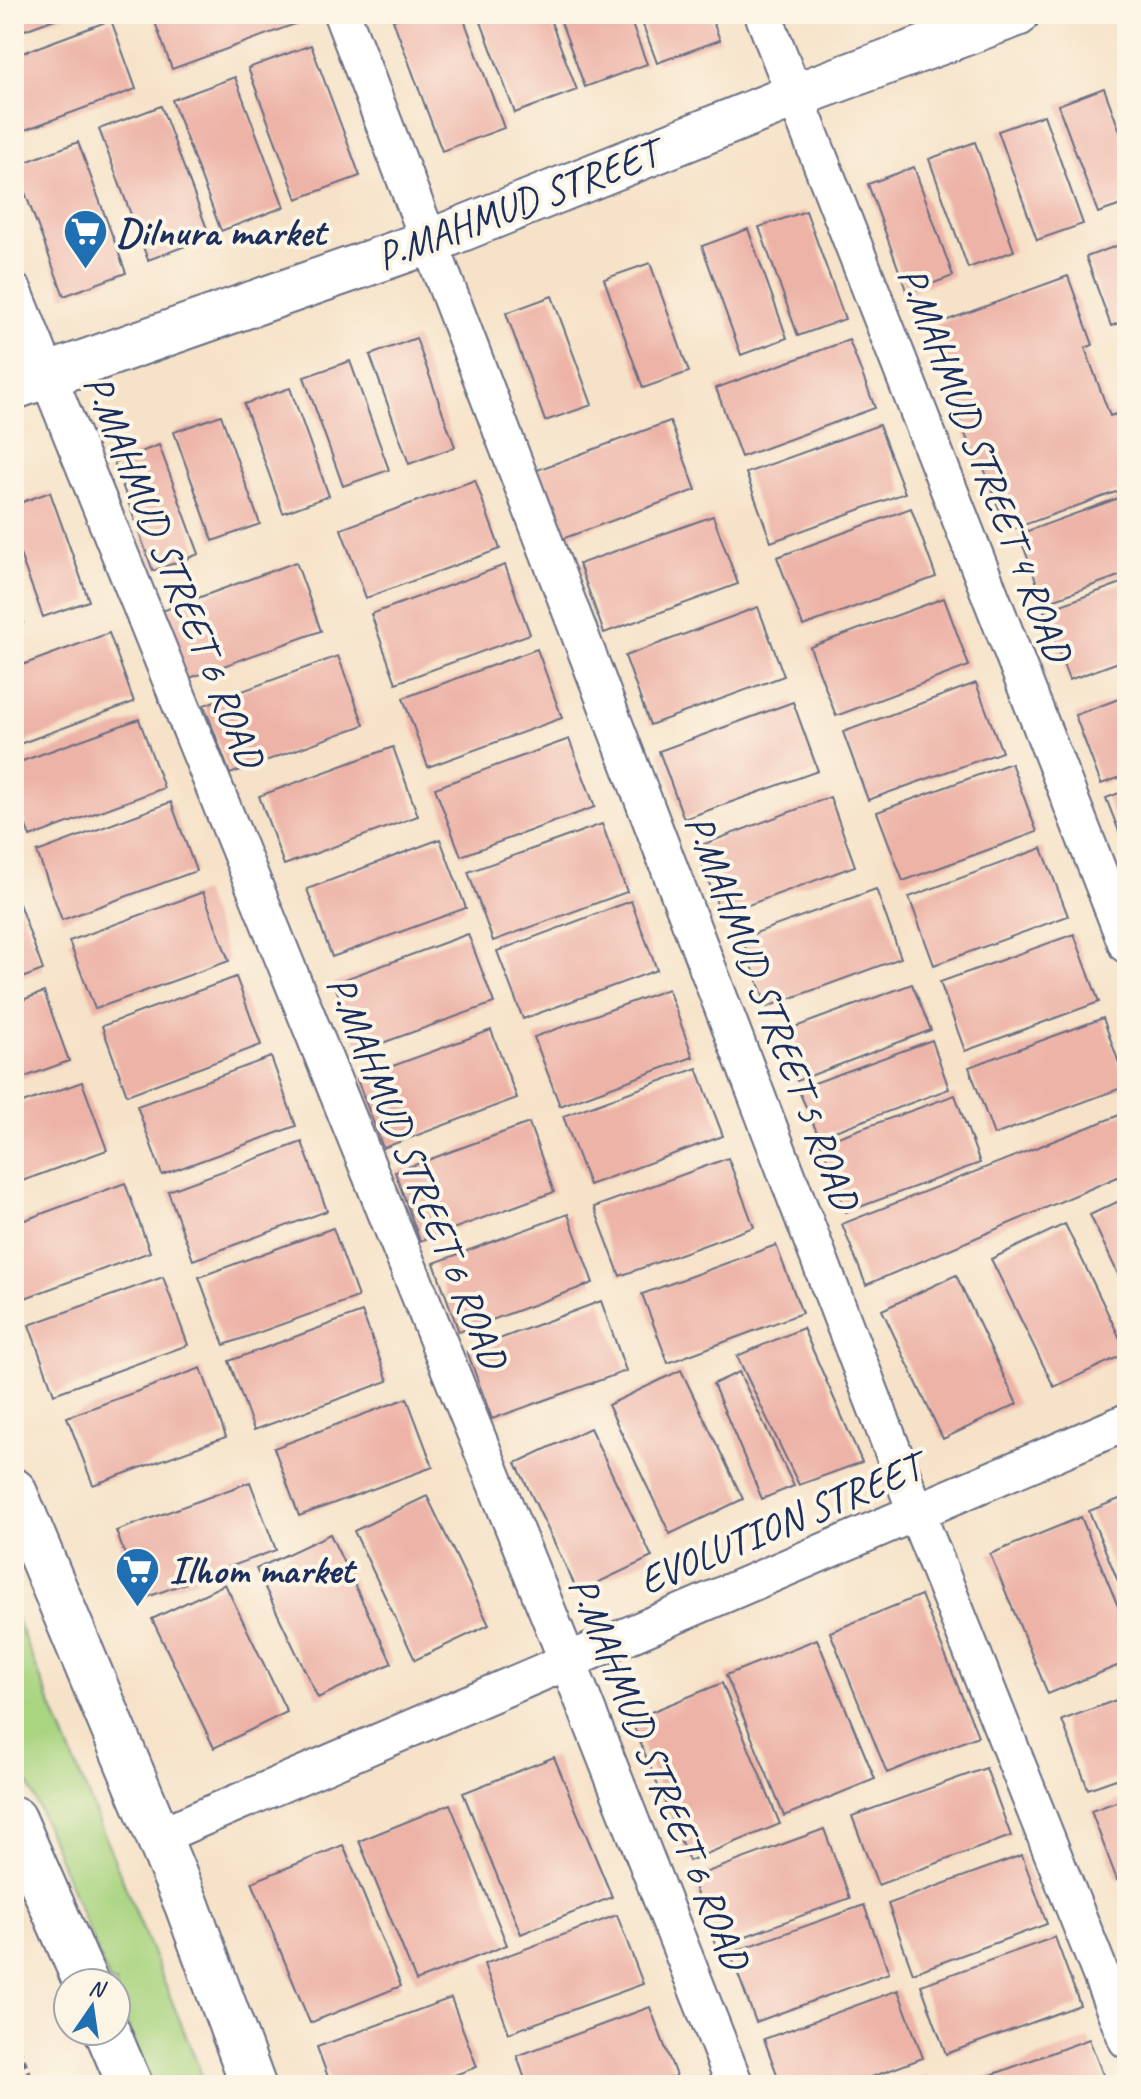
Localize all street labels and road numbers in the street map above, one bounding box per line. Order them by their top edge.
street label: P.MAHMUD STREET [369,125,674,282]
street label: P.MAHMUD STREET 4 ROAD [887,260,1084,671]
street label: P.MAHMUD STREET 6 ROAD [72,368,277,777]
street label: P.MAHMUD STREET 5 ROAD [674,808,871,1219]
street label: P.MAHMUD STREET 6 ROAD [315,969,520,1378]
street label: EVOLUTION STREET [632,1438,937,1606]
street label: P.MAHMUD STREET 6 ROAD [557,1570,762,1979]

